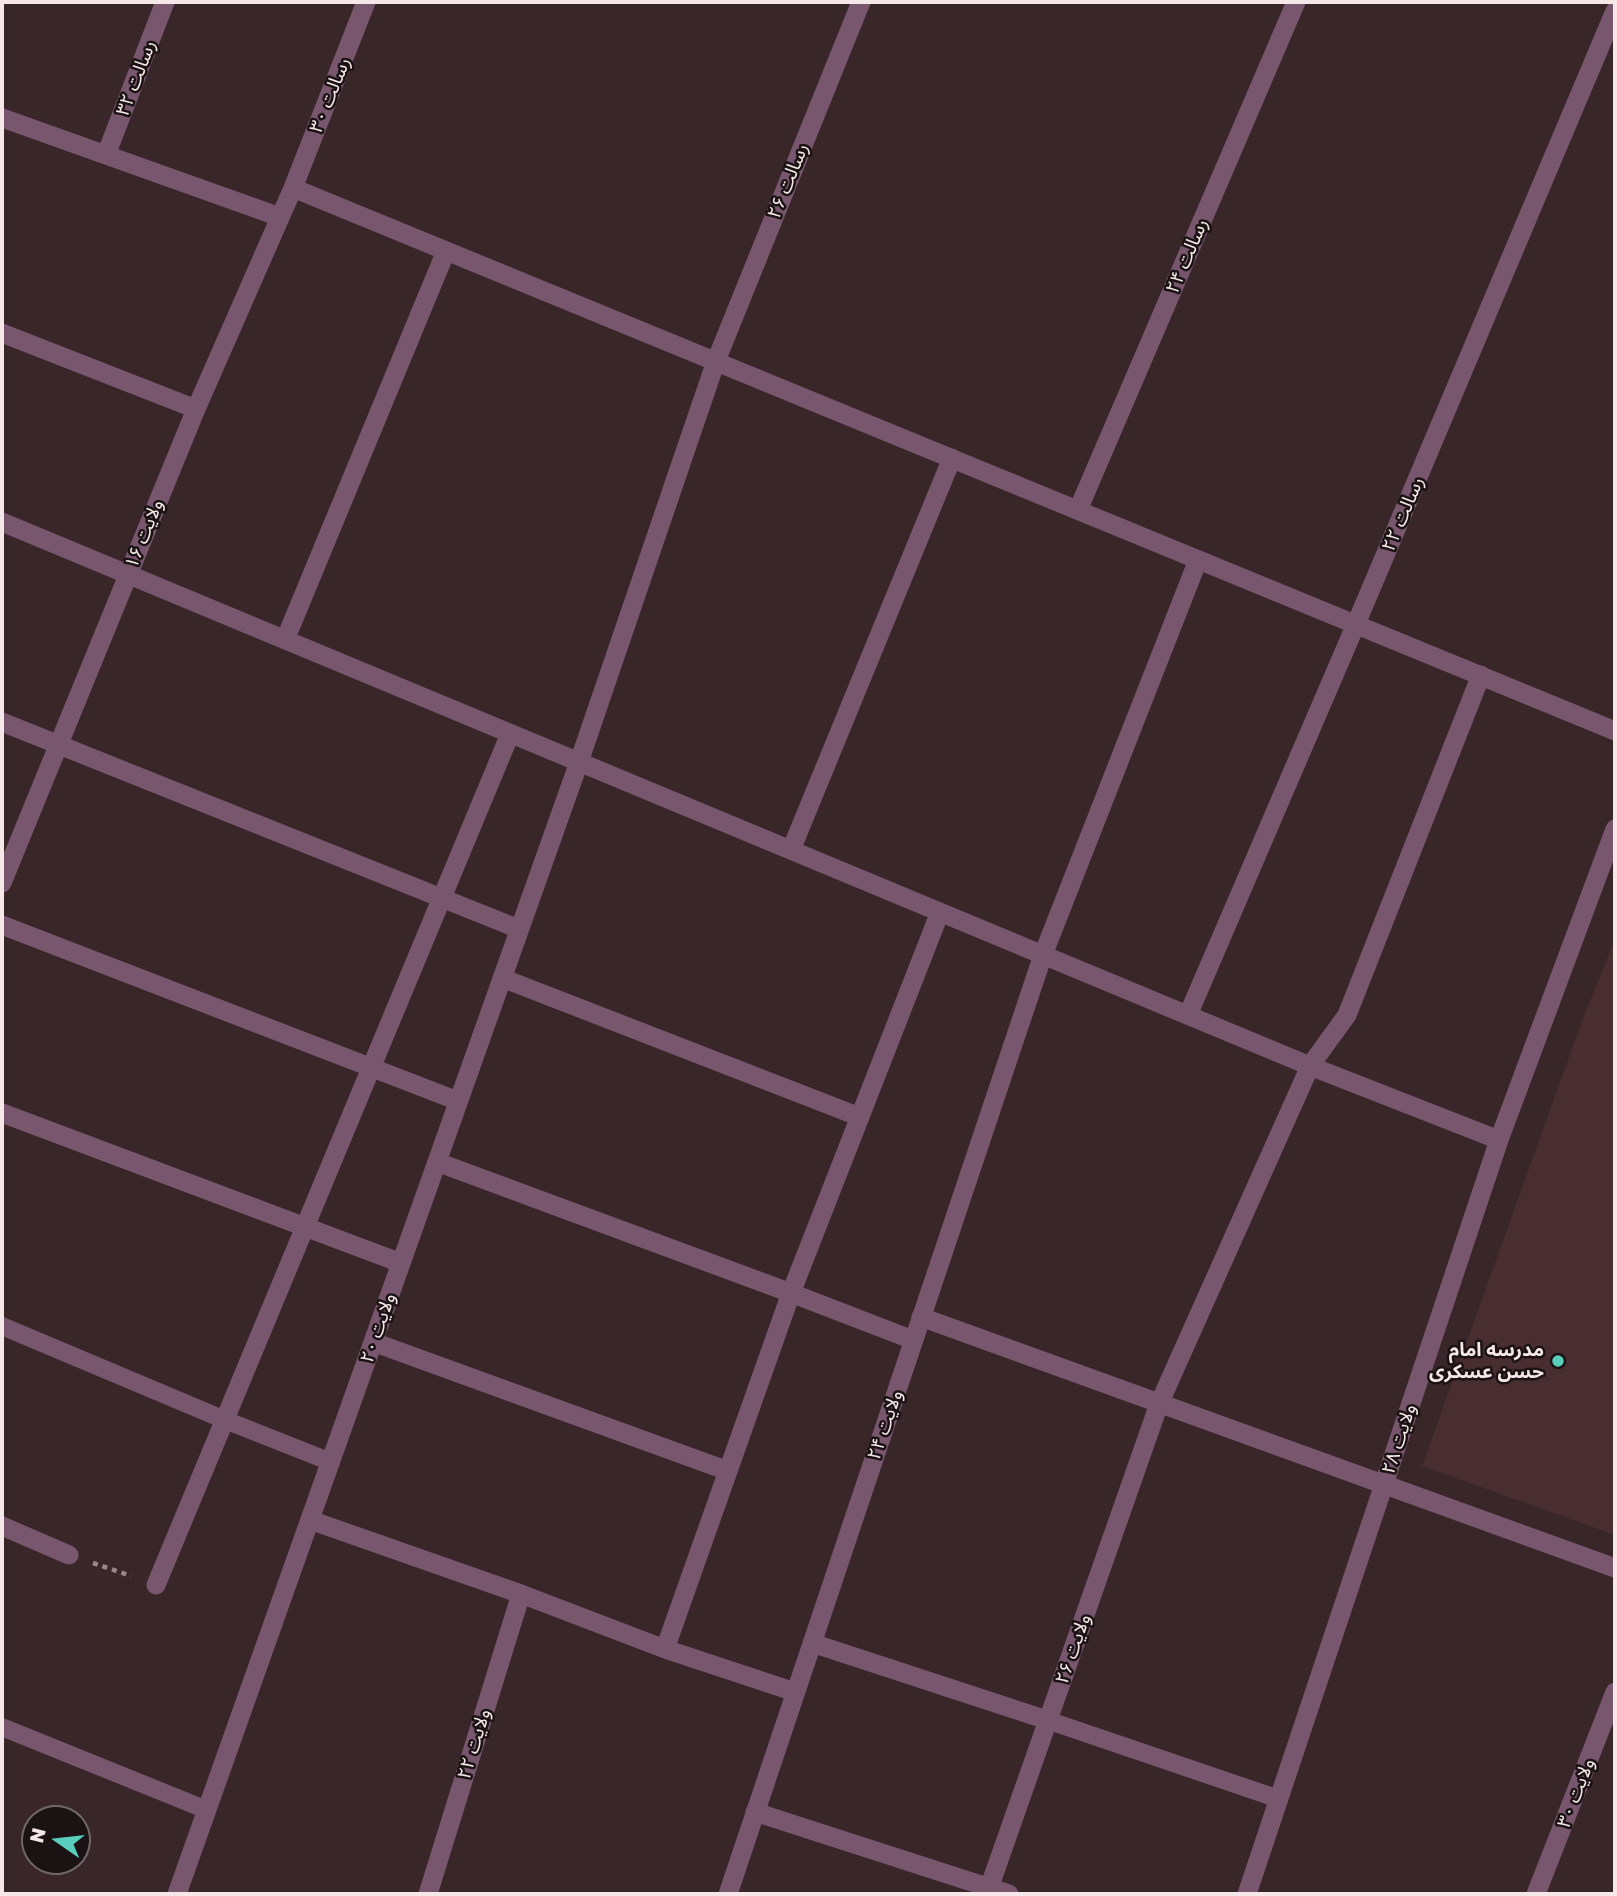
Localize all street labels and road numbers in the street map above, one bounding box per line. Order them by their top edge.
street label: رسالت ۳۲ [111,37,161,119]
street label: رسالت ۳۰ [305,54,355,136]
street label: رسالت ۲۶ [763,140,813,222]
street label: رسالت ۲۴ [1161,215,1213,297]
street label: رسالت ۲۲ [1377,473,1429,555]
street label: ولایت ۱۶ [120,496,168,572]
street label: ولایت ۲۰ [355,1290,401,1366]
street label: ولایت ۲۴ [862,1387,908,1463]
street label: ولایت ۲۸ [1377,1401,1421,1477]
street label: ولایت ۲۶ [1050,1611,1096,1687]
street label: ولایت ۲۲ [453,1706,495,1782]
street label: ولایت ۳۰ [1552,1755,1600,1831]

